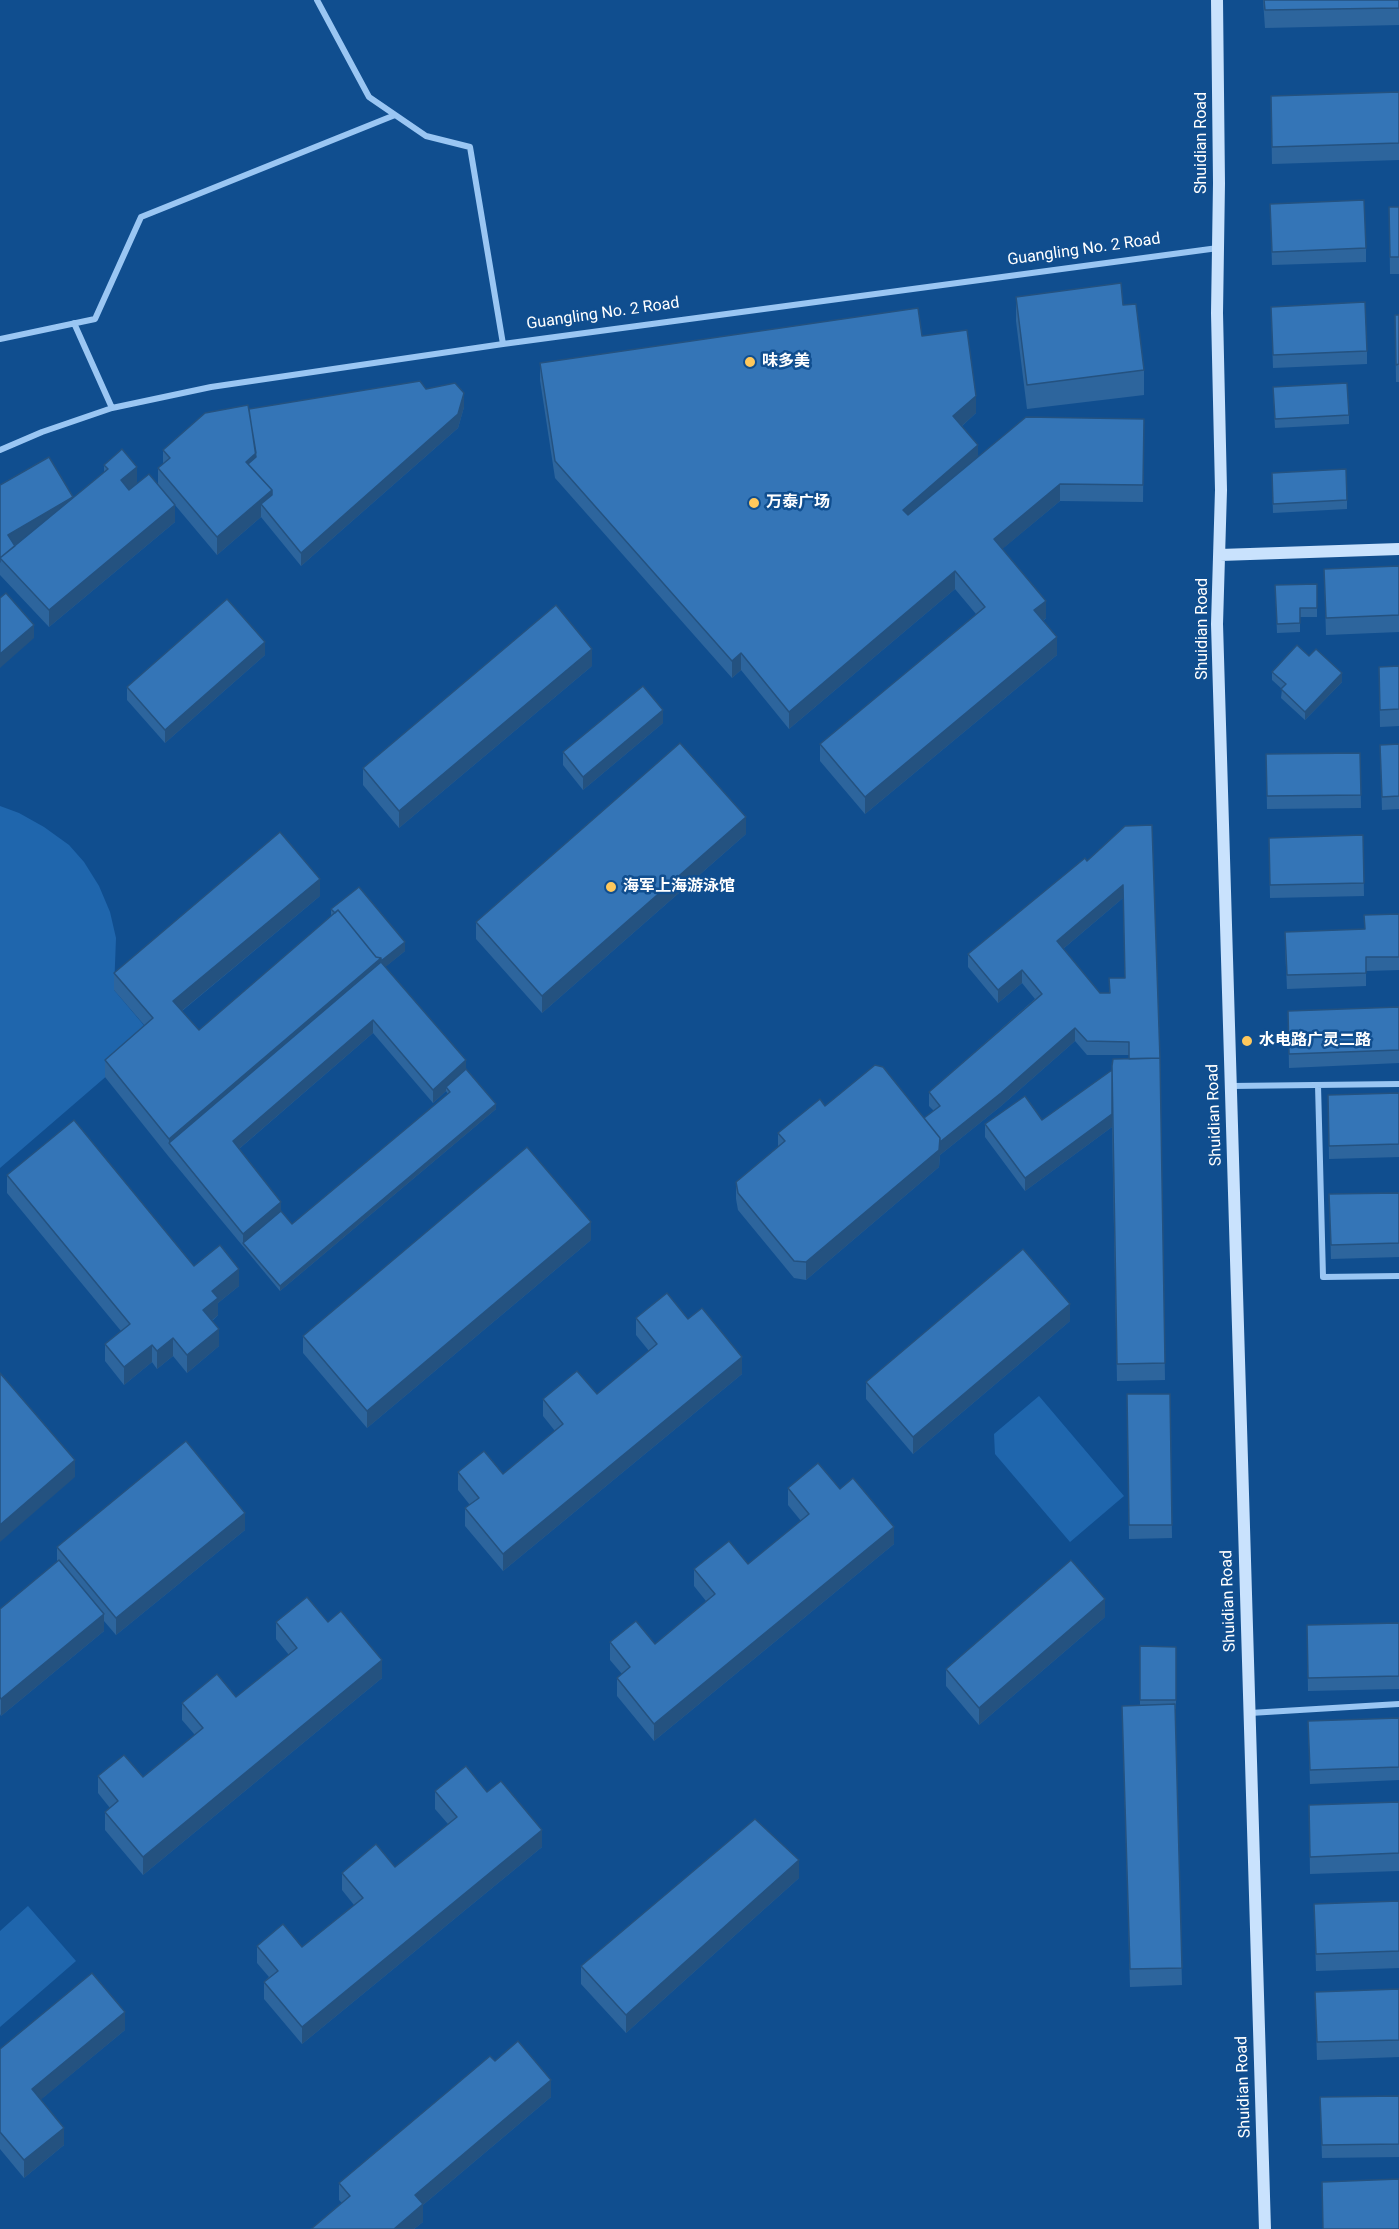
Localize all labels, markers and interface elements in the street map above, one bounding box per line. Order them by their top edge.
street label: Shuidian Road [1192,92,1212,194]
street label: Guangling No. 2 Road [1006,230,1162,270]
street label: Guangling No. 2 Road [525,294,681,334]
place label: 味多美 [762,352,810,372]
marker: 味多美 [743,355,757,369]
place label: 万泰广场 [766,493,830,513]
marker: 万泰广场 [747,496,761,510]
street label: Shuidian Road [1193,578,1213,680]
place label: 海军上海游泳馆 [623,877,735,897]
marker: 海军上海游泳馆 [604,880,618,894]
place label: 水电路广灵二路 [1259,1031,1371,1051]
marker: 水电路广灵二路 [1240,1034,1254,1048]
street label: Shuidian Road [1204,1064,1226,1166]
street label: Shuidian Road [1218,1550,1240,1652]
street label: Shuidian Road [1233,2036,1255,2138]

